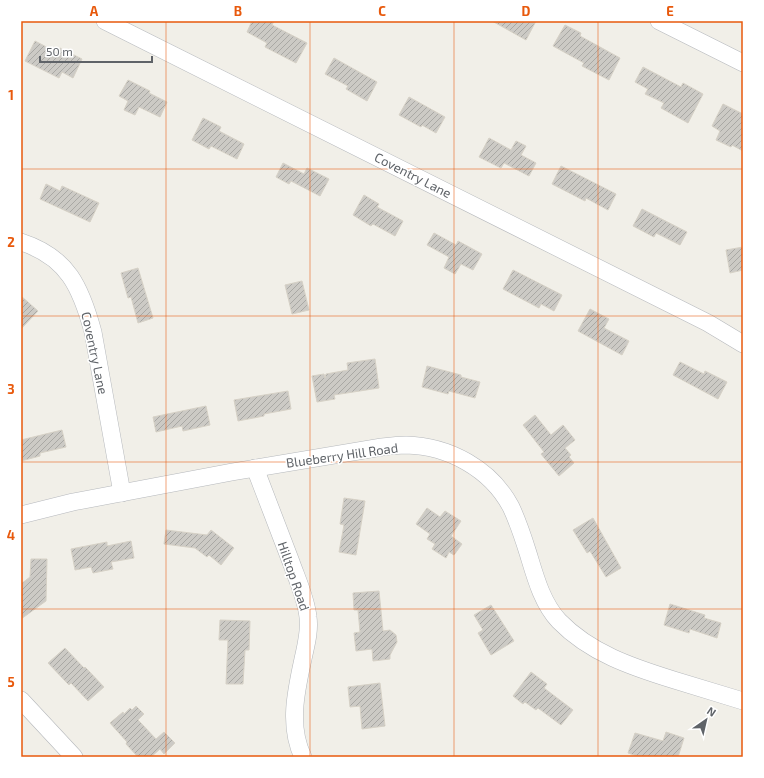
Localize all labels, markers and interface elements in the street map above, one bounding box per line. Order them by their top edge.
text: A [90,3,99,19]
text: B [234,3,242,19]
text: C [378,3,386,19]
text: D [522,3,531,19]
text: E [666,3,674,19]
scale bar [40,38,152,64]
text: 50 m [46,44,73,58]
text: 1 [8,87,14,103]
street label: Coventry Lane [372,149,454,201]
text: 2 [7,234,15,250]
street label: Coventry Lane [78,310,112,396]
text: 3 [7,381,15,397]
street label: Blueberry Hill Road [285,439,399,471]
text: 4 [7,527,15,543]
street label: Hilltop Road [275,539,313,613]
text: 5 [7,674,15,690]
north arrow [686,700,726,740]
text: N [705,704,719,719]

